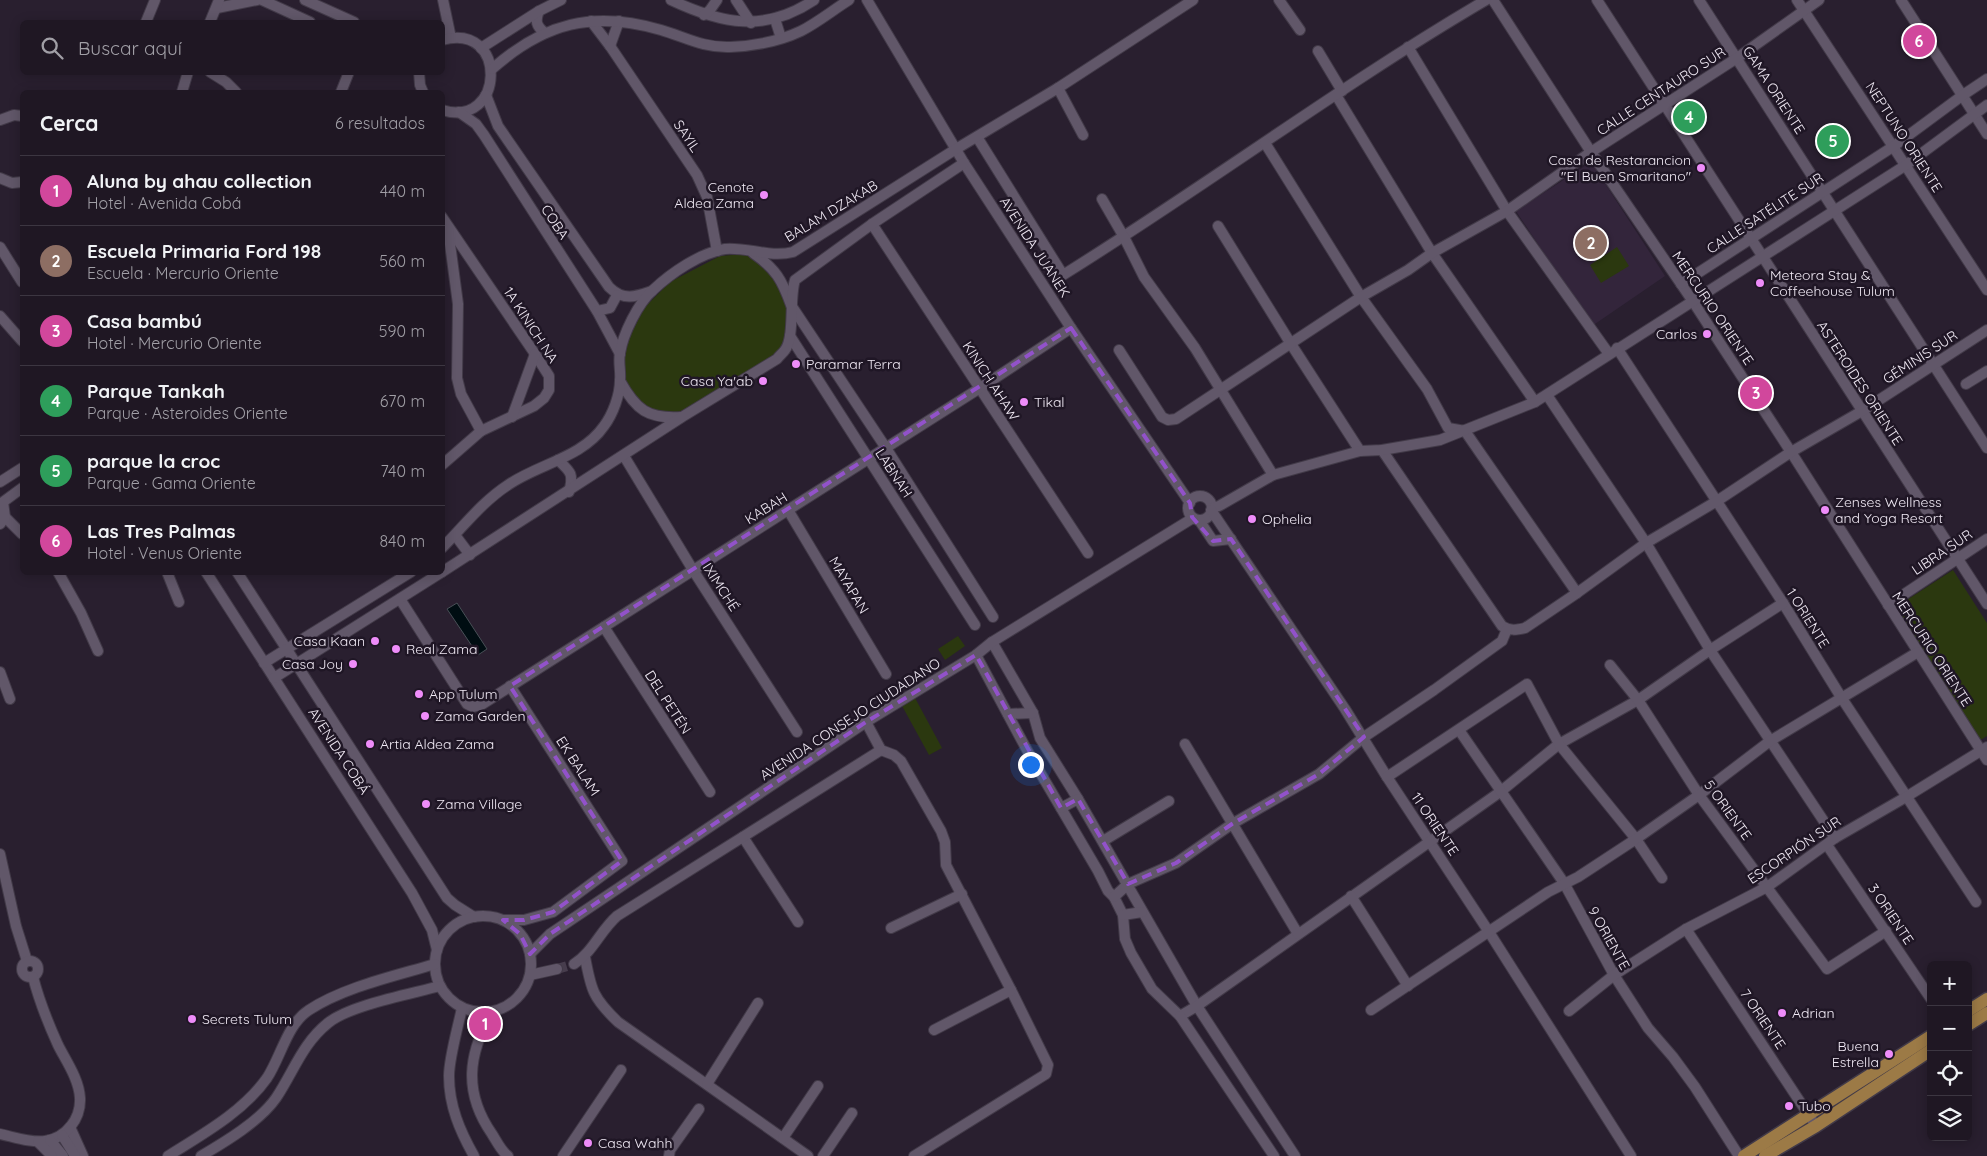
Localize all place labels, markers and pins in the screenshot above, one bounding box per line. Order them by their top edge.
pin: 6 [1903,22,1935,60]
pin: 4 [1673,98,1705,136]
pin: 5 [1817,122,1849,160]
place label: Casa de Restarancion "El Buen Smaritano" [1549,151,1691,185]
marker: Casa de Restarancion "El Buen Smaritano" [1695,162,1707,174]
place label: Cenote Aldea Zama [674,178,754,212]
marker: Cenote Aldea Zama [758,189,770,201]
pin: 2 [1575,224,1607,262]
place label: Meteora Stay & Coffeehouse Tulum [1770,266,1895,300]
marker: Meteora Stay & Coffeehouse Tulum [1754,277,1766,289]
place label: Carlos [1656,325,1697,343]
marker: Carlos [1701,328,1713,340]
place label: Paramar Terra [806,355,901,373]
marker: Paramar Terra [790,358,802,370]
place label: Casa Ya'ab [681,372,753,390]
pin: 3 [1740,374,1772,412]
marker: Casa Ya'ab [757,375,769,387]
place label: Tikal [1034,393,1065,411]
marker: Tikal [1018,396,1030,408]
place label: Zenses Wellness and Yoga Resort [1835,493,1943,527]
marker: Zenses Wellness and Yoga Resort [1819,504,1831,516]
place label: Ophelia [1262,510,1312,528]
marker: Ophelia [1246,513,1258,525]
place label: Casa Kaan [294,632,365,650]
marker: Casa Kaan [369,635,381,647]
place label: Real Zama [406,640,478,658]
marker: Real Zama [390,643,402,655]
place label: Casa Joy [282,655,343,673]
marker: Casa Joy [347,658,359,670]
place label: App Tulum [429,685,497,703]
marker: App Tulum [413,688,425,700]
place label: Zama Garden [435,707,526,725]
marker: Zama Garden [419,710,431,722]
place label: Artia Aldea Zama [380,735,494,753]
marker: Artia Aldea Zama [364,738,376,750]
place label: Zama Village [436,795,522,813]
marker: Zama Village [420,798,432,810]
place label: Adrian [1792,1004,1835,1022]
pin: 1 [469,1005,501,1043]
marker: Adrian [1776,1007,1788,1019]
place label: Secrets Tulum [202,1010,292,1028]
marker: Secrets Tulum [186,1013,198,1025]
place label: Buena Estrella [1832,1037,1879,1071]
marker: Buena Estrella [1883,1048,1895,1060]
place label: Tubo [1799,1097,1831,1115]
marker: Tubo [1783,1100,1795,1112]
place label: Casa Wahh [598,1134,672,1152]
marker: Casa Wahh [582,1137,594,1149]

